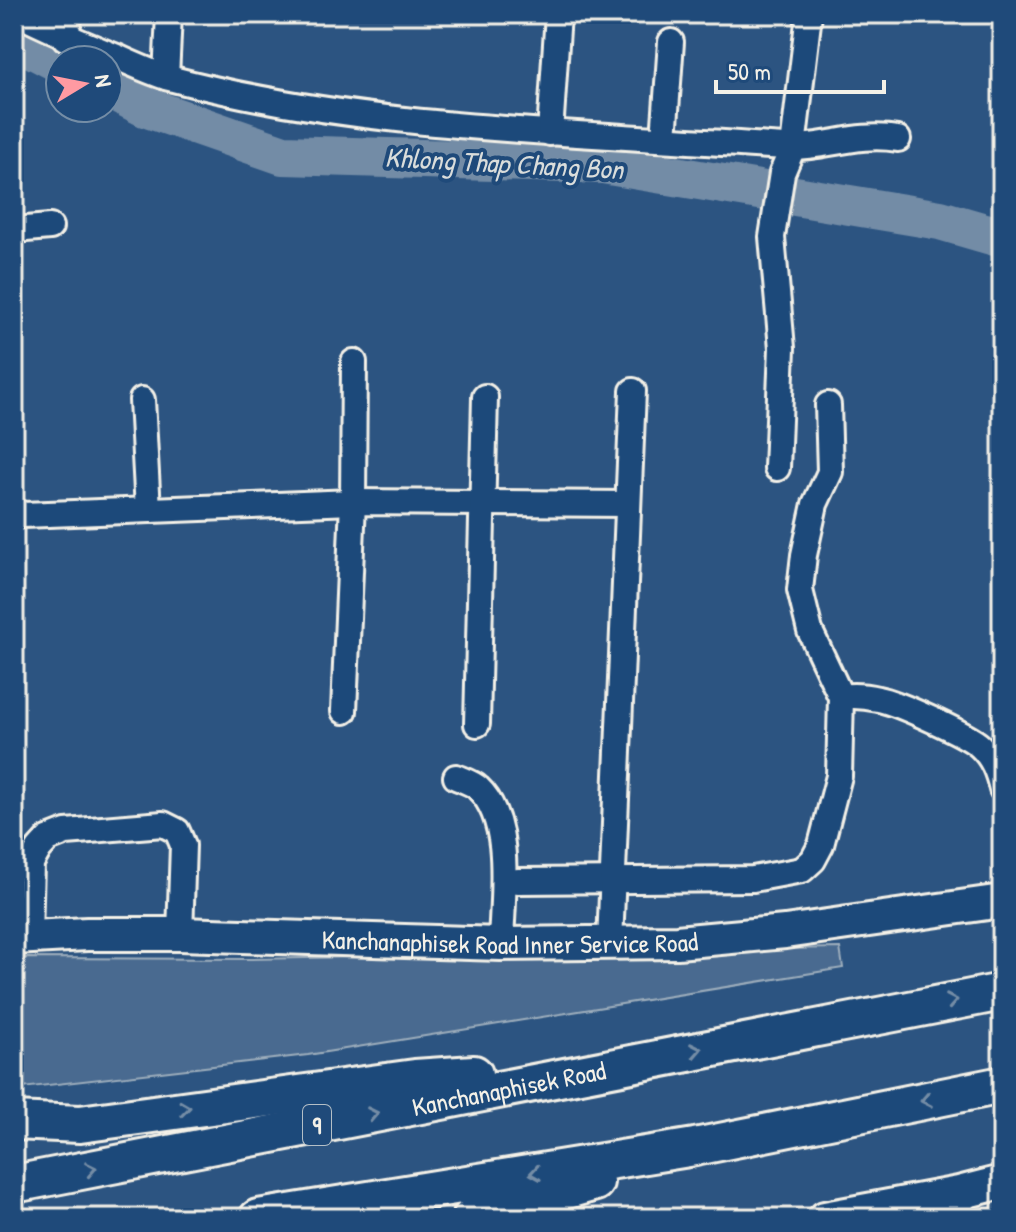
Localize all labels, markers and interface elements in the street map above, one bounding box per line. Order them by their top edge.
north arrow [44,44,124,124]
scale bar [716,44,884,94]
text: 50 m [728,55,771,87]
text: N [88,72,120,89]
water label: Khlong Thap Chang Bon [384,138,627,188]
street label: Kanchanaphisek Road Inner Service Road [321,921,699,962]
one-way arrow [945,994,958,1011]
one-way arrow [689,1043,703,1060]
street label: Kanchanaphisek Road [409,1052,609,1124]
one-way arrow [919,1091,932,1108]
one-way arrow [178,1100,192,1117]
road number: 9 [303,1105,331,1145]
one-way arrow [366,1106,380,1123]
one-way arrow [83,1161,97,1178]
one-way arrow [528,1163,542,1180]

